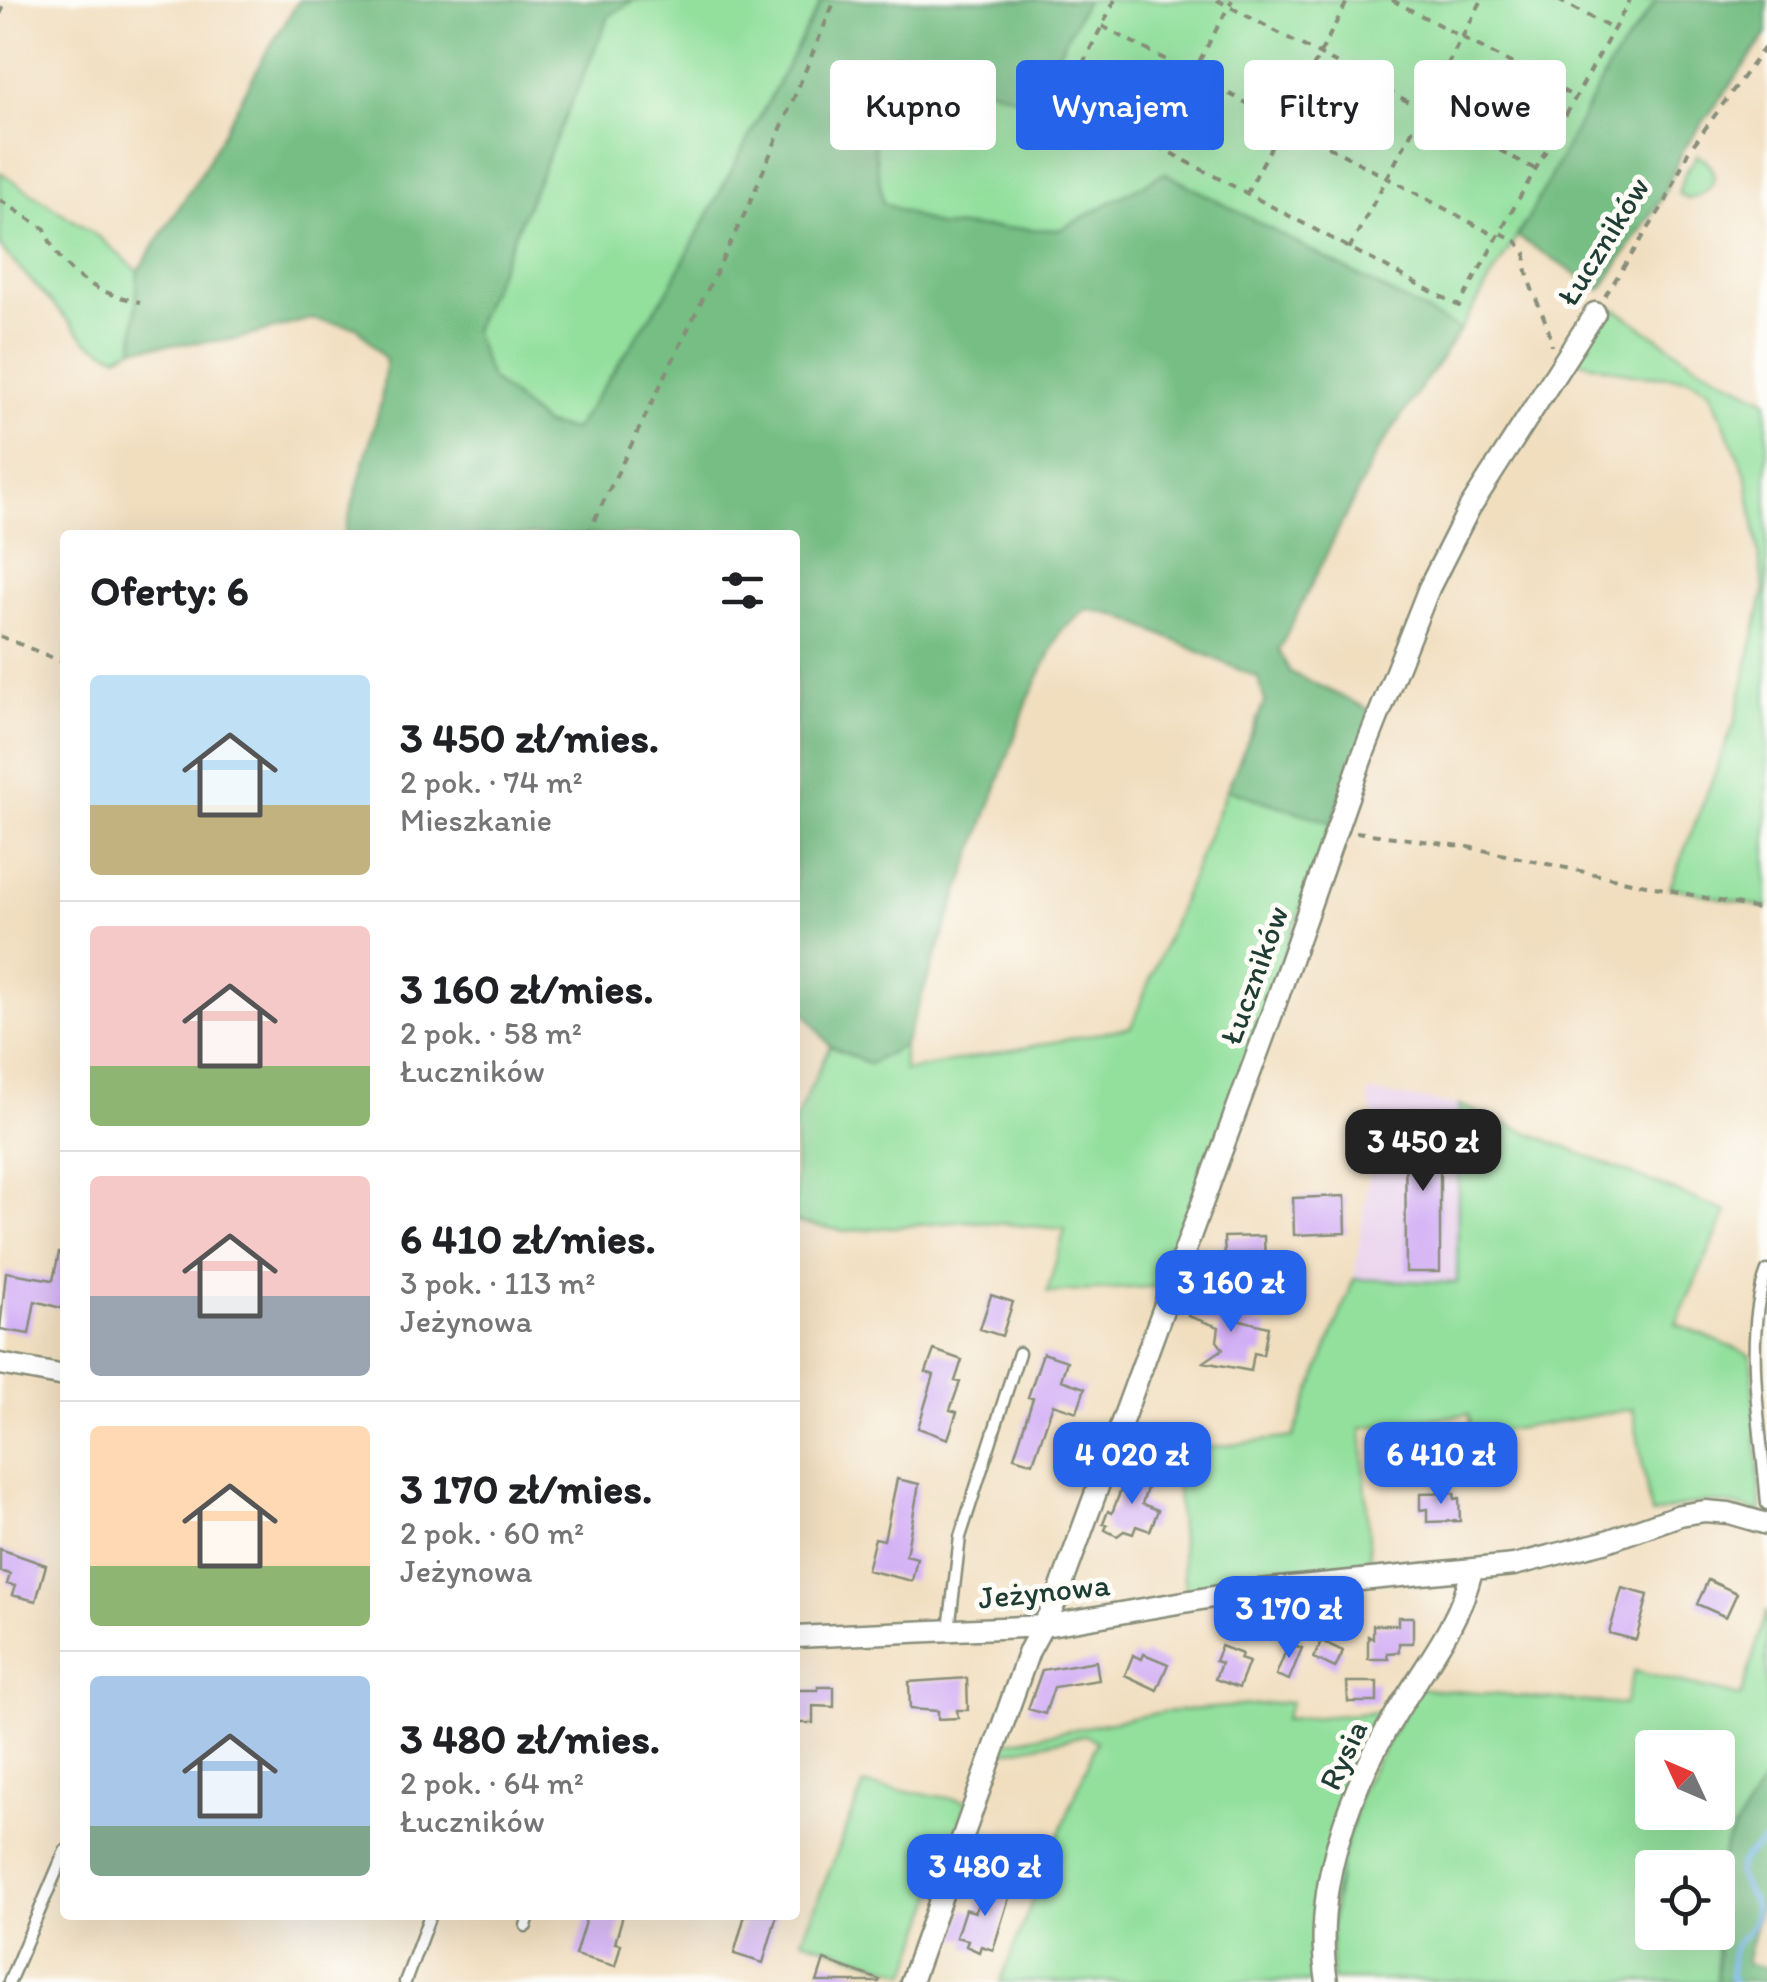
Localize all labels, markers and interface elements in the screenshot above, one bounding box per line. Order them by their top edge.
chip: Kupno [830,60,996,150]
chip: Wynajem [1016,60,1224,150]
chip: Filtry [1244,60,1394,150]
chip: Nowe [1414,60,1566,150]
street label: Łuczników [1549,170,1657,312]
icon: filters [715,563,770,618]
text: Oferty: 6 [90,565,249,616]
text: 3 450 zł/mies. [400,712,659,763]
icon: home [170,715,290,835]
text: 2 pok. · 74 m² [400,763,583,801]
text: Mieszkanie [400,801,552,839]
street label: Łuczników [1211,901,1297,1049]
text: 3 160 zł/mies. [400,963,654,1014]
icon: home [170,966,290,1086]
text: 2 pok. · 58 m² [400,1014,582,1052]
text: Łuczników [400,1052,545,1090]
pin: 3 450 zł [1320,1109,1526,1194]
text: 3 450 zł [1367,1122,1479,1160]
text: 6 410 zł/mies. [400,1213,656,1264]
icon: home [170,1216,290,1336]
pin: 3 160 zł [1128,1250,1334,1335]
text: 3 160 zł [1177,1263,1285,1301]
text: 3 pok. · 113 m² [400,1264,595,1302]
text: Jeżynowa [400,1302,532,1340]
pin: 4 020 zł [1029,1422,1235,1507]
pin: 6 410 zł [1338,1422,1544,1507]
text: 4 020 zł [1075,1435,1189,1473]
text: 6 410 zł [1386,1435,1496,1473]
text: 3 170 zł/mies. [400,1463,652,1514]
icon: home [170,1466,290,1586]
text: 2 pok. · 60 m² [400,1514,584,1552]
text: Jeżynowa [400,1552,532,1590]
street label: Jeżynowa [976,1565,1112,1617]
pin: 3 170 zł [1186,1576,1392,1661]
text: 3 170 zł [1236,1589,1342,1627]
text: 3 480 zł/mies. [400,1713,660,1764]
street label: Rysia [1311,1714,1376,1796]
icon: home [170,1716,290,1836]
north arrow [1635,1730,1735,1830]
map controls [1635,1730,1735,1950]
text: 2 pok. · 64 m² [400,1764,584,1802]
text: Łuczników [400,1802,545,1840]
pin: 3 480 zł [882,1834,1088,1919]
text: 3 480 zł [929,1847,1041,1885]
button: locate [1635,1850,1735,1950]

